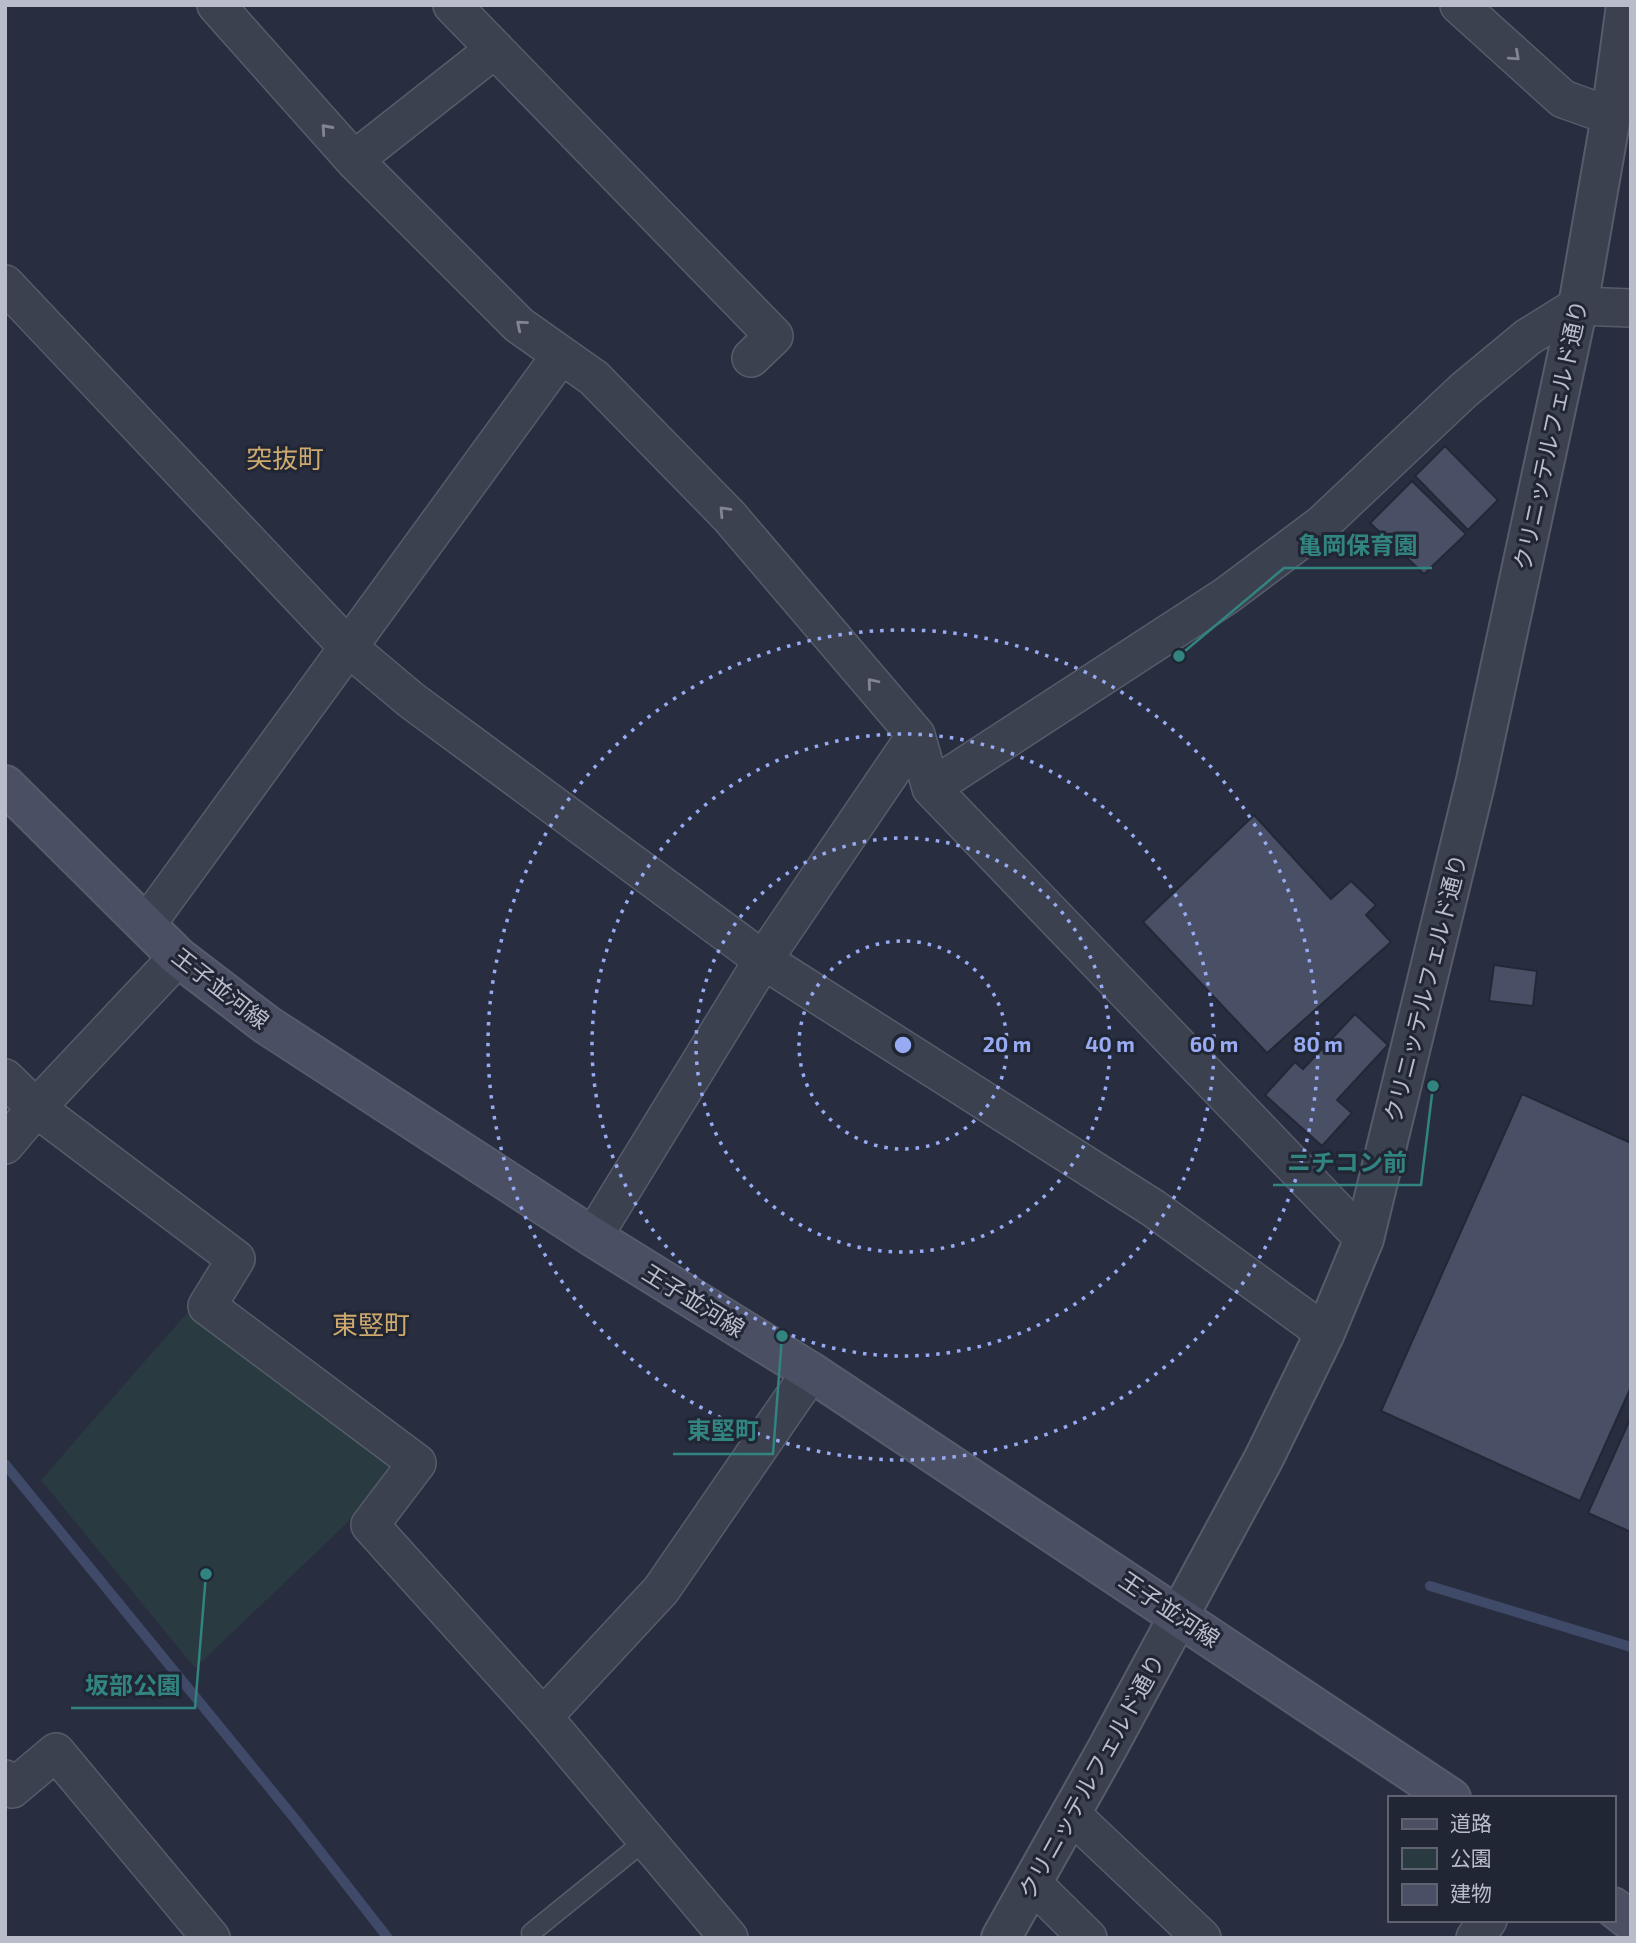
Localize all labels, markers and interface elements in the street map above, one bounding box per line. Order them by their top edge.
one-way arrow [1507,48,1520,61]
one-way arrow [322,124,334,137]
street label: クリニッテルフェルド通り [1508,297,1592,573]
one-way arrow [516,321,529,333]
district label: 突抜町 [246,442,324,473]
one-way arrow [719,506,732,519]
callout: 亀岡保育園 [1284,523,1432,568]
text: 亀岡保育園 [1298,530,1418,559]
one-way arrow [868,679,880,692]
street label: クリニッテルフェルド通り [1378,851,1472,1125]
street label: 王子並河線 [167,942,275,1034]
text: 20 m [983,1031,1031,1056]
text: 40 m [1085,1031,1135,1056]
text: 60 m [1190,1031,1238,1056]
text: 80 m [1293,1031,1343,1056]
centre of rings [891,1033,915,1057]
callout: ニチコン前 [1273,1140,1421,1185]
text: ニチコン前 [1287,1147,1407,1176]
street label: 王子並河線 [638,1258,750,1342]
district label: 東竪町 [332,1308,410,1339]
callout: 東堅町 [673,1409,773,1454]
text: 東堅町 [687,1415,759,1444]
street label: 王子並河線 [1115,1565,1225,1653]
street label: クリニッテルフェルド通り [1012,1649,1170,1903]
callout: 坂部公園 [71,1663,195,1708]
text: 坂部公園 [85,1670,181,1699]
legend [1388,1796,1615,1922]
text: 道路 [1450,1810,1492,1835]
text: 公園 [1450,1845,1492,1870]
text: 建物 [1450,1880,1492,1905]

